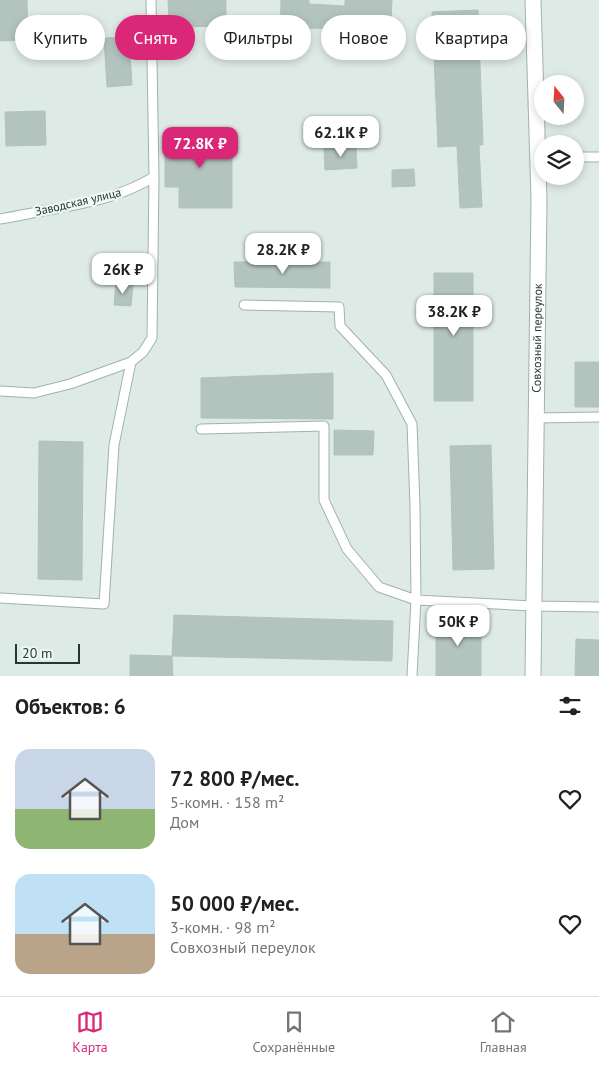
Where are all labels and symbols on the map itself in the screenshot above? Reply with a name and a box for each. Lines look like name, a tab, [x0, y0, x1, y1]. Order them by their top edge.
north arrow	[534, 75, 584, 125]
pin: 62.1K ₽	[295, 116, 387, 158]
pin: 72.8K ₽	[154, 126, 246, 169]
street label: Заводская улица	[33, 184, 122, 219]
pin: 28.2K ₽	[237, 232, 329, 275]
pin: 26K ₽	[88, 252, 158, 295]
street label: Совхозный переулок	[529, 283, 545, 393]
pin: 38.2K ₽	[408, 294, 500, 337]
pin: 50K ₽	[423, 604, 493, 647]
scale bar	[15, 641, 80, 664]

